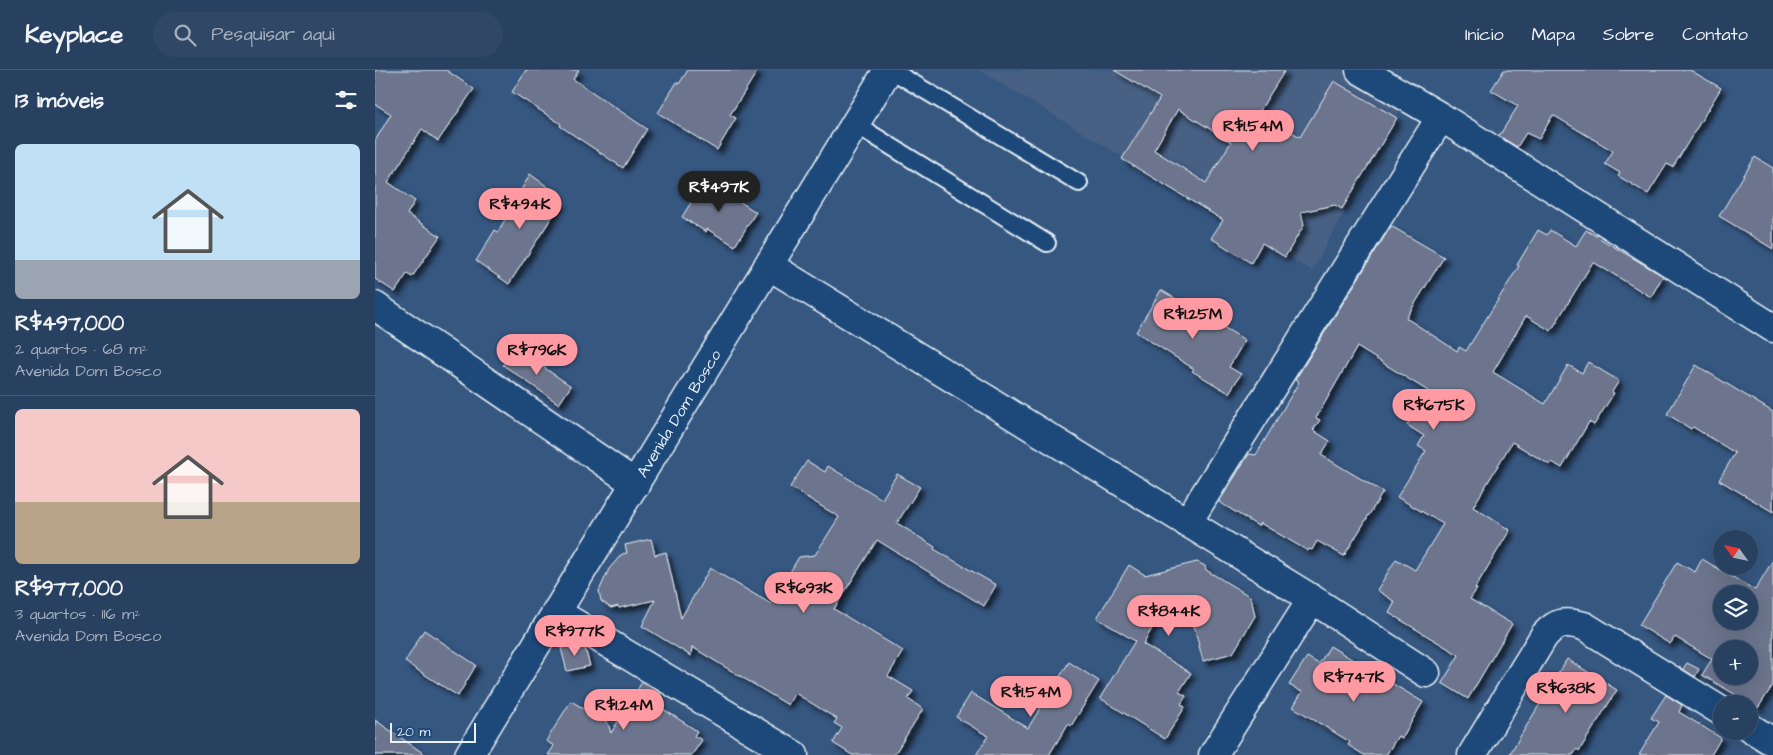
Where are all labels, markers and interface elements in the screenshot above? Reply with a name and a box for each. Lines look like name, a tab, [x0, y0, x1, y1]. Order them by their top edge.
search box	[153, 12, 503, 57]
text: Keyplace	[25, 18, 123, 52]
icon: search	[171, 21, 199, 49]
text: Pesquisar aqui	[211, 21, 335, 48]
text: Início	[1465, 22, 1504, 47]
text: Mapa	[1532, 22, 1575, 47]
text: Sobre	[1603, 22, 1654, 47]
text: Contato	[1682, 22, 1748, 47]
text: 13 imóveis	[15, 86, 104, 115]
icon: filters	[332, 86, 360, 114]
pin: R$1.54M	[1207, 109, 1299, 152]
text: R$1.54M	[1223, 115, 1283, 137]
pin: R$497K	[678, 170, 760, 213]
icon: home	[143, 176, 233, 266]
text: R$497K	[689, 176, 749, 198]
pin: R$494K	[479, 188, 561, 230]
text: R$494K	[490, 193, 550, 215]
pin: R$1.25M	[1147, 298, 1239, 340]
text: R$1.25M	[1164, 303, 1222, 325]
text: R$497,000	[15, 309, 124, 338]
pin: R$796K	[496, 334, 578, 376]
text: 2 quartos · 68 m²	[15, 338, 148, 360]
text: R$796K	[508, 339, 566, 361]
street label: Avenida Dom Bosco	[632, 345, 727, 482]
text: Avenida Dom Bosco	[15, 360, 161, 382]
pin: R$675K	[1393, 388, 1475, 431]
text: R$675K	[1403, 394, 1465, 416]
icon: home	[143, 442, 233, 532]
north arrow	[1713, 530, 1757, 575]
map controls	[1713, 530, 1758, 740]
pin: R$693K	[763, 572, 845, 614]
text: R$977,000	[15, 574, 123, 603]
text: R$693K	[775, 577, 833, 599]
button: layers	[1713, 585, 1758, 630]
pin: R$844K	[1128, 594, 1210, 637]
text: R$844K	[1138, 600, 1200, 622]
text: 3 quartos · 116 m²	[15, 603, 140, 625]
pin: R$977K	[534, 614, 616, 657]
text: R$977K	[546, 620, 604, 642]
text: Avenida Dom Bosco	[15, 625, 161, 647]
button: +	[1713, 640, 1758, 685]
pin: R$747K	[1313, 660, 1395, 703]
text: R$747K	[1324, 666, 1384, 688]
pin: R$638K	[1525, 672, 1607, 714]
pin: R$1.54M	[985, 676, 1077, 718]
text: R$638K	[1537, 677, 1595, 699]
text: R$1.54M	[1001, 681, 1061, 703]
pin: R$1.24M	[578, 688, 670, 731]
text: R$1.24M	[595, 694, 653, 716]
button: −	[1713, 695, 1758, 740]
scale bar	[390, 720, 476, 743]
text: 20 m	[397, 722, 430, 742]

